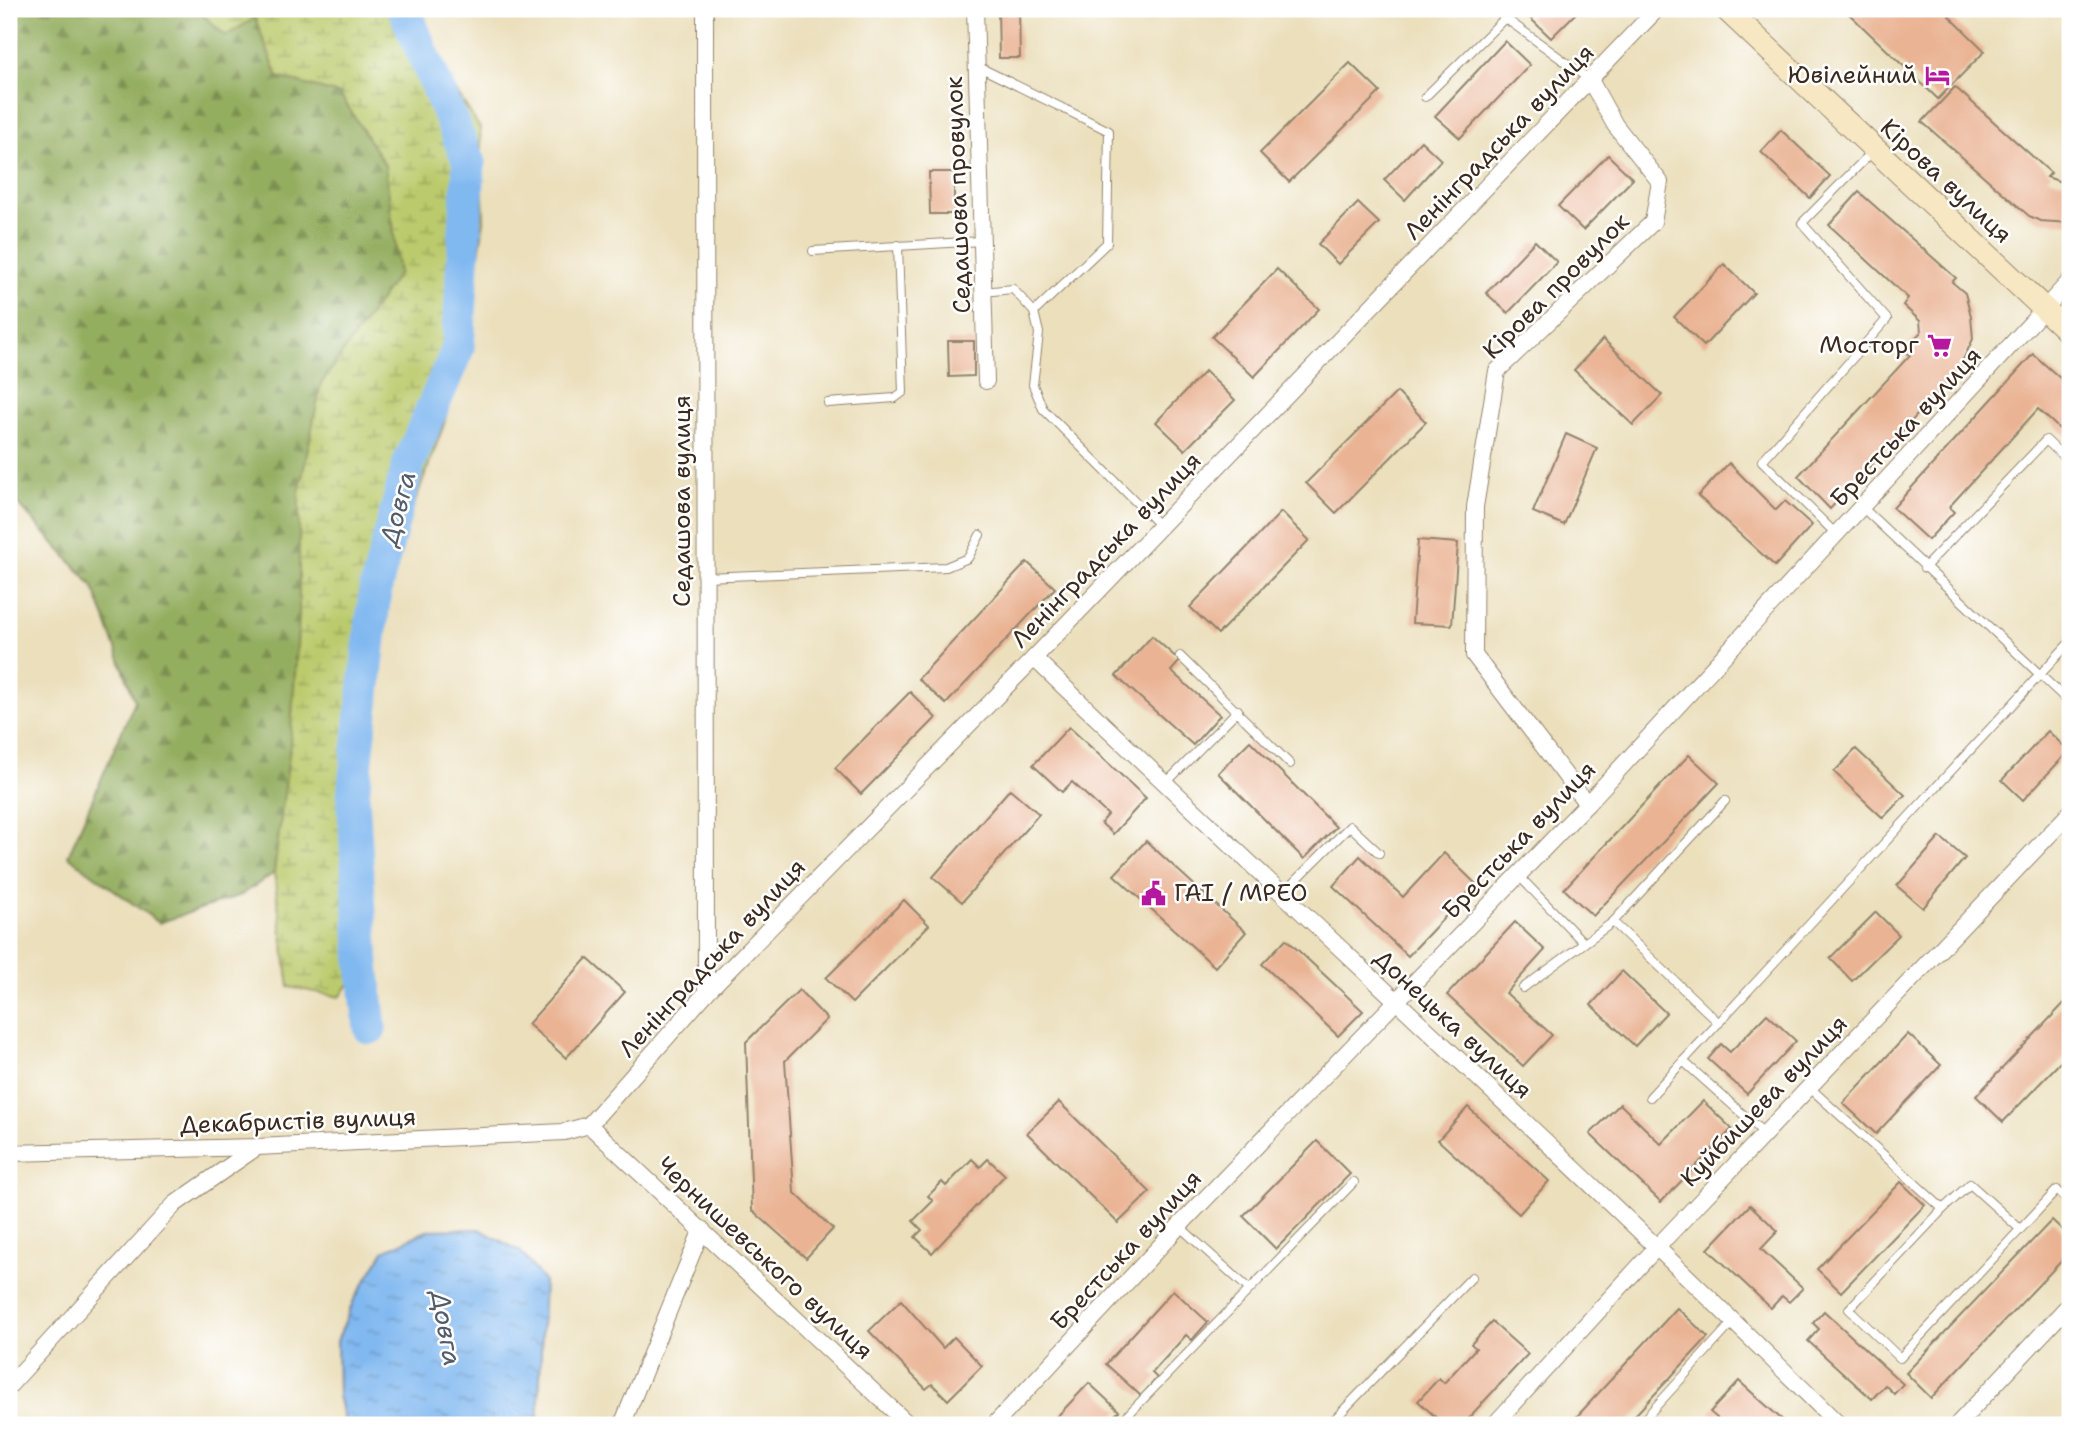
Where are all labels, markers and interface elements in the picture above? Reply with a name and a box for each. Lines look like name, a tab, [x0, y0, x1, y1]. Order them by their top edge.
street label: Ленінградська вулиця	[1397, 37, 1601, 247]
place label: Ювілейний	[1788, 59, 1917, 91]
hotel icon: Ювілейний	[1923, 61, 1951, 89]
street label: Седашова провулок	[938, 76, 978, 314]
street label: Кірова вулиця	[1873, 112, 2019, 250]
street label: Кірова провулок	[1476, 206, 1636, 366]
place label: Мосторг	[1819, 329, 1919, 361]
supermarket icon: Мосторг	[1925, 331, 1953, 359]
street label: Брестська вулиця	[1823, 340, 1989, 514]
street label: Седашова вулиця	[666, 395, 698, 607]
street label: Ленінградська вулиця	[1004, 445, 1208, 655]
water label: Довга	[370, 467, 424, 551]
street label: Брестська вулиця	[1435, 754, 1603, 926]
street label: Ленінградська вулиця	[611, 852, 813, 1064]
place label: ГАІ / МРЕО	[1174, 877, 1308, 909]
public building icon: ГАІ / МРЕО	[1140, 879, 1168, 907]
street label: Донецька вулиця	[1367, 942, 1539, 1106]
street label: Куйбишева вулиця	[1674, 1008, 1854, 1194]
street label: Декабристів вулиця	[179, 1101, 417, 1141]
street label: Чернишевського вулиця	[650, 1149, 880, 1367]
street label: Брестська вулиця	[1043, 1163, 1209, 1337]
water label: Довга	[423, 1286, 471, 1368]

